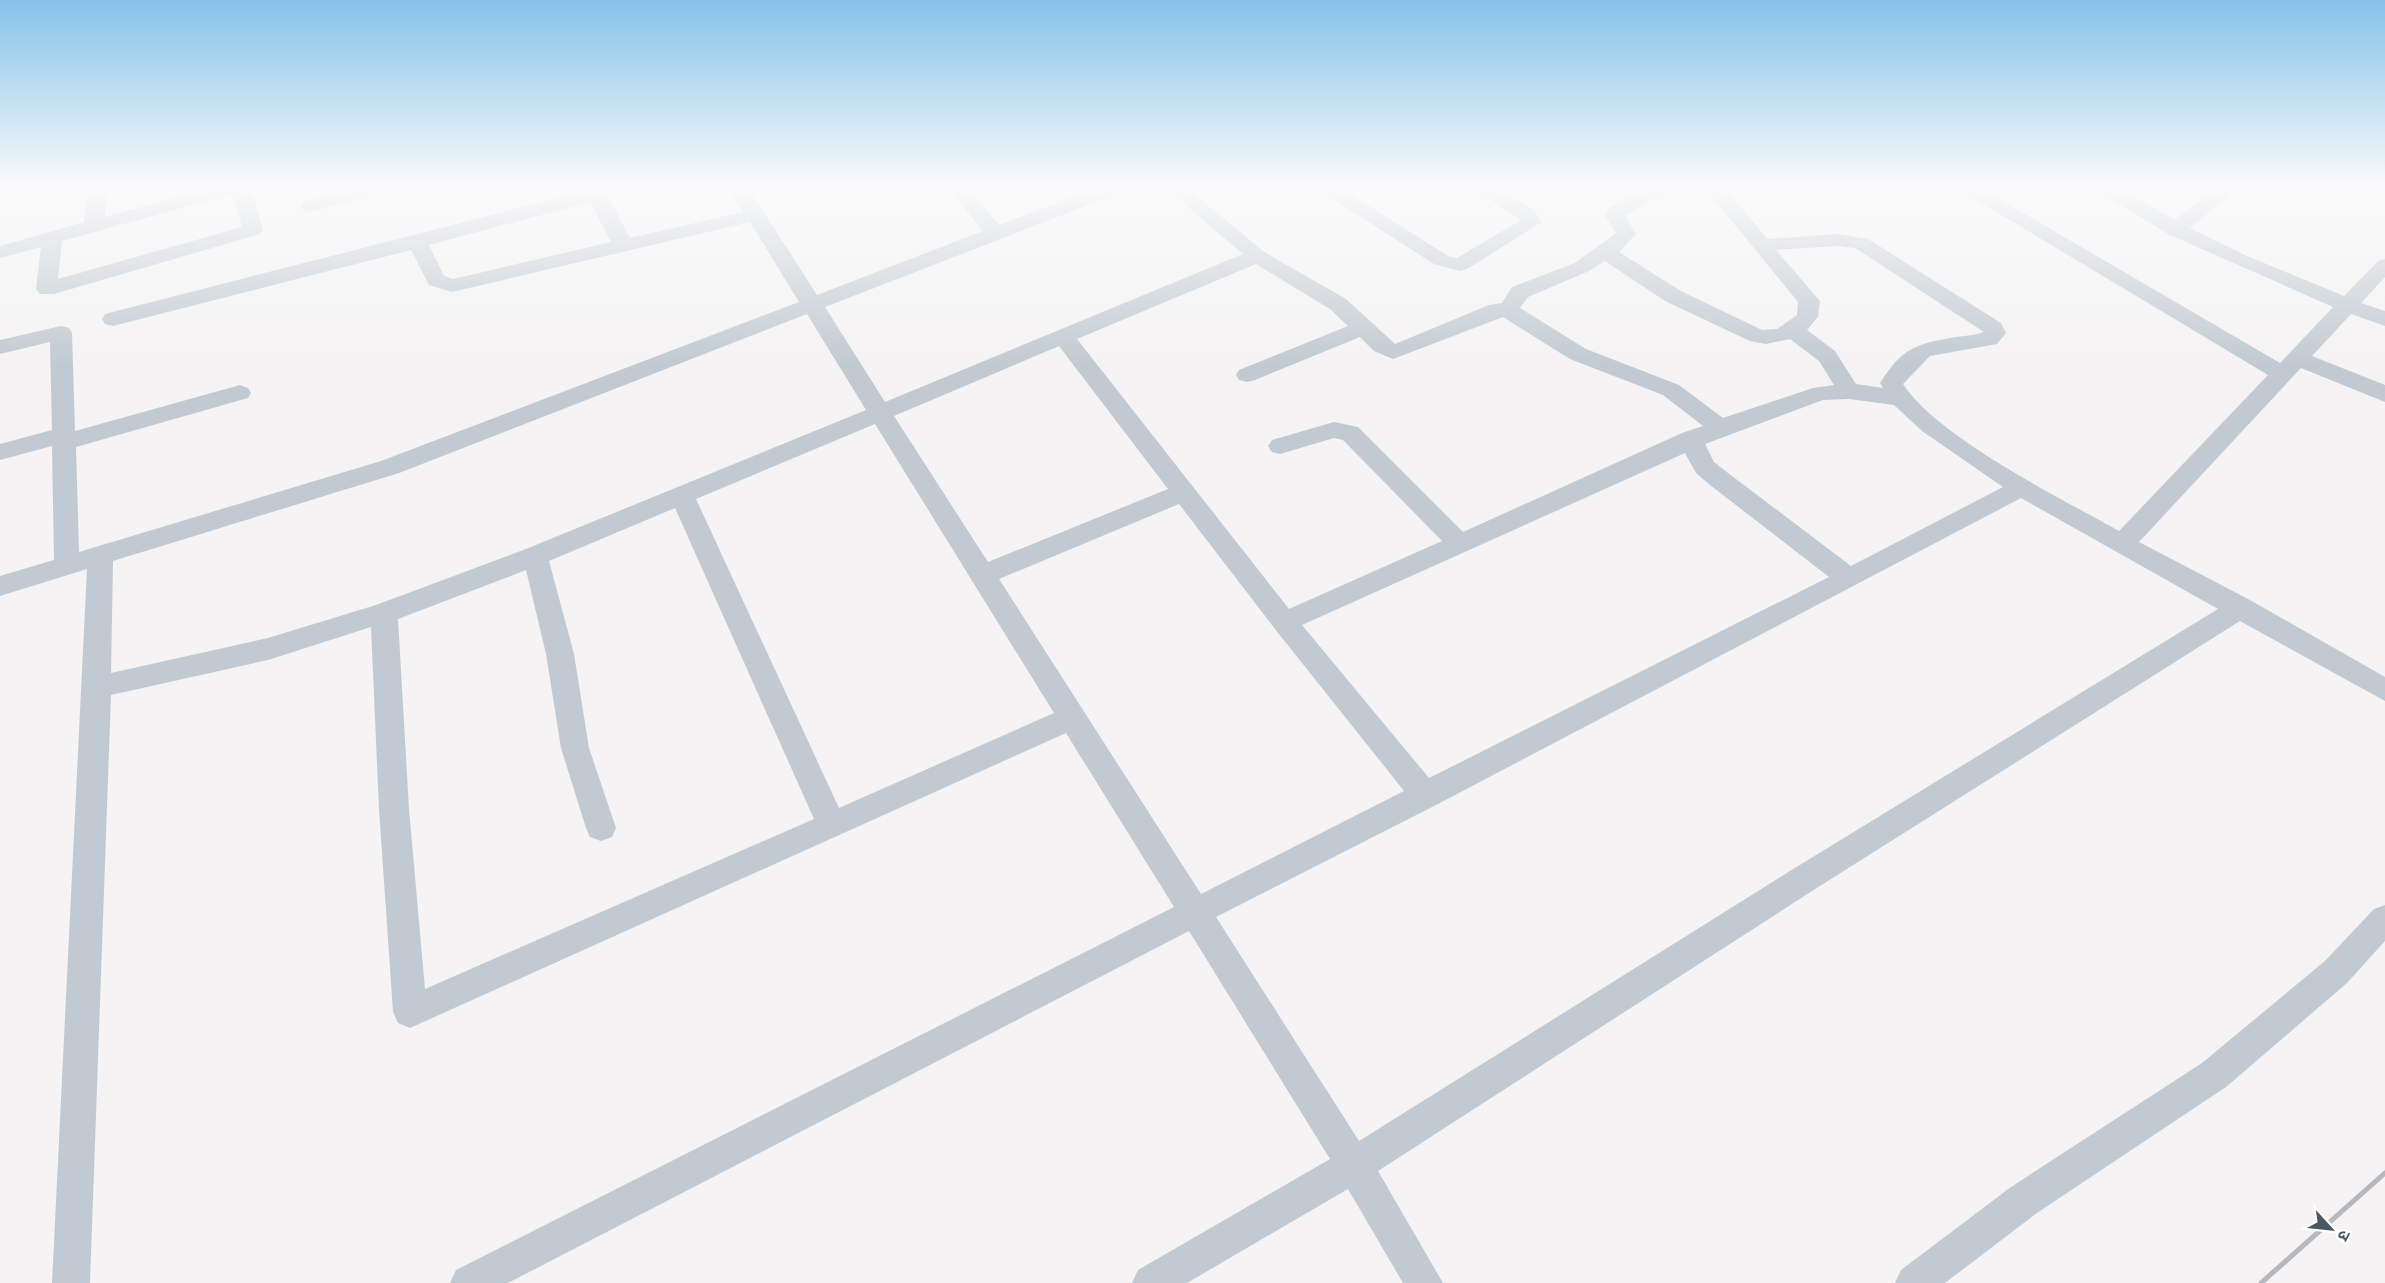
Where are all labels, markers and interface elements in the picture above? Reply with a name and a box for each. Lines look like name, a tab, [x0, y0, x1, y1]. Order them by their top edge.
north arrow	[2301, 1199, 2361, 1259]
text: उ	[2333, 1227, 2355, 1245]

